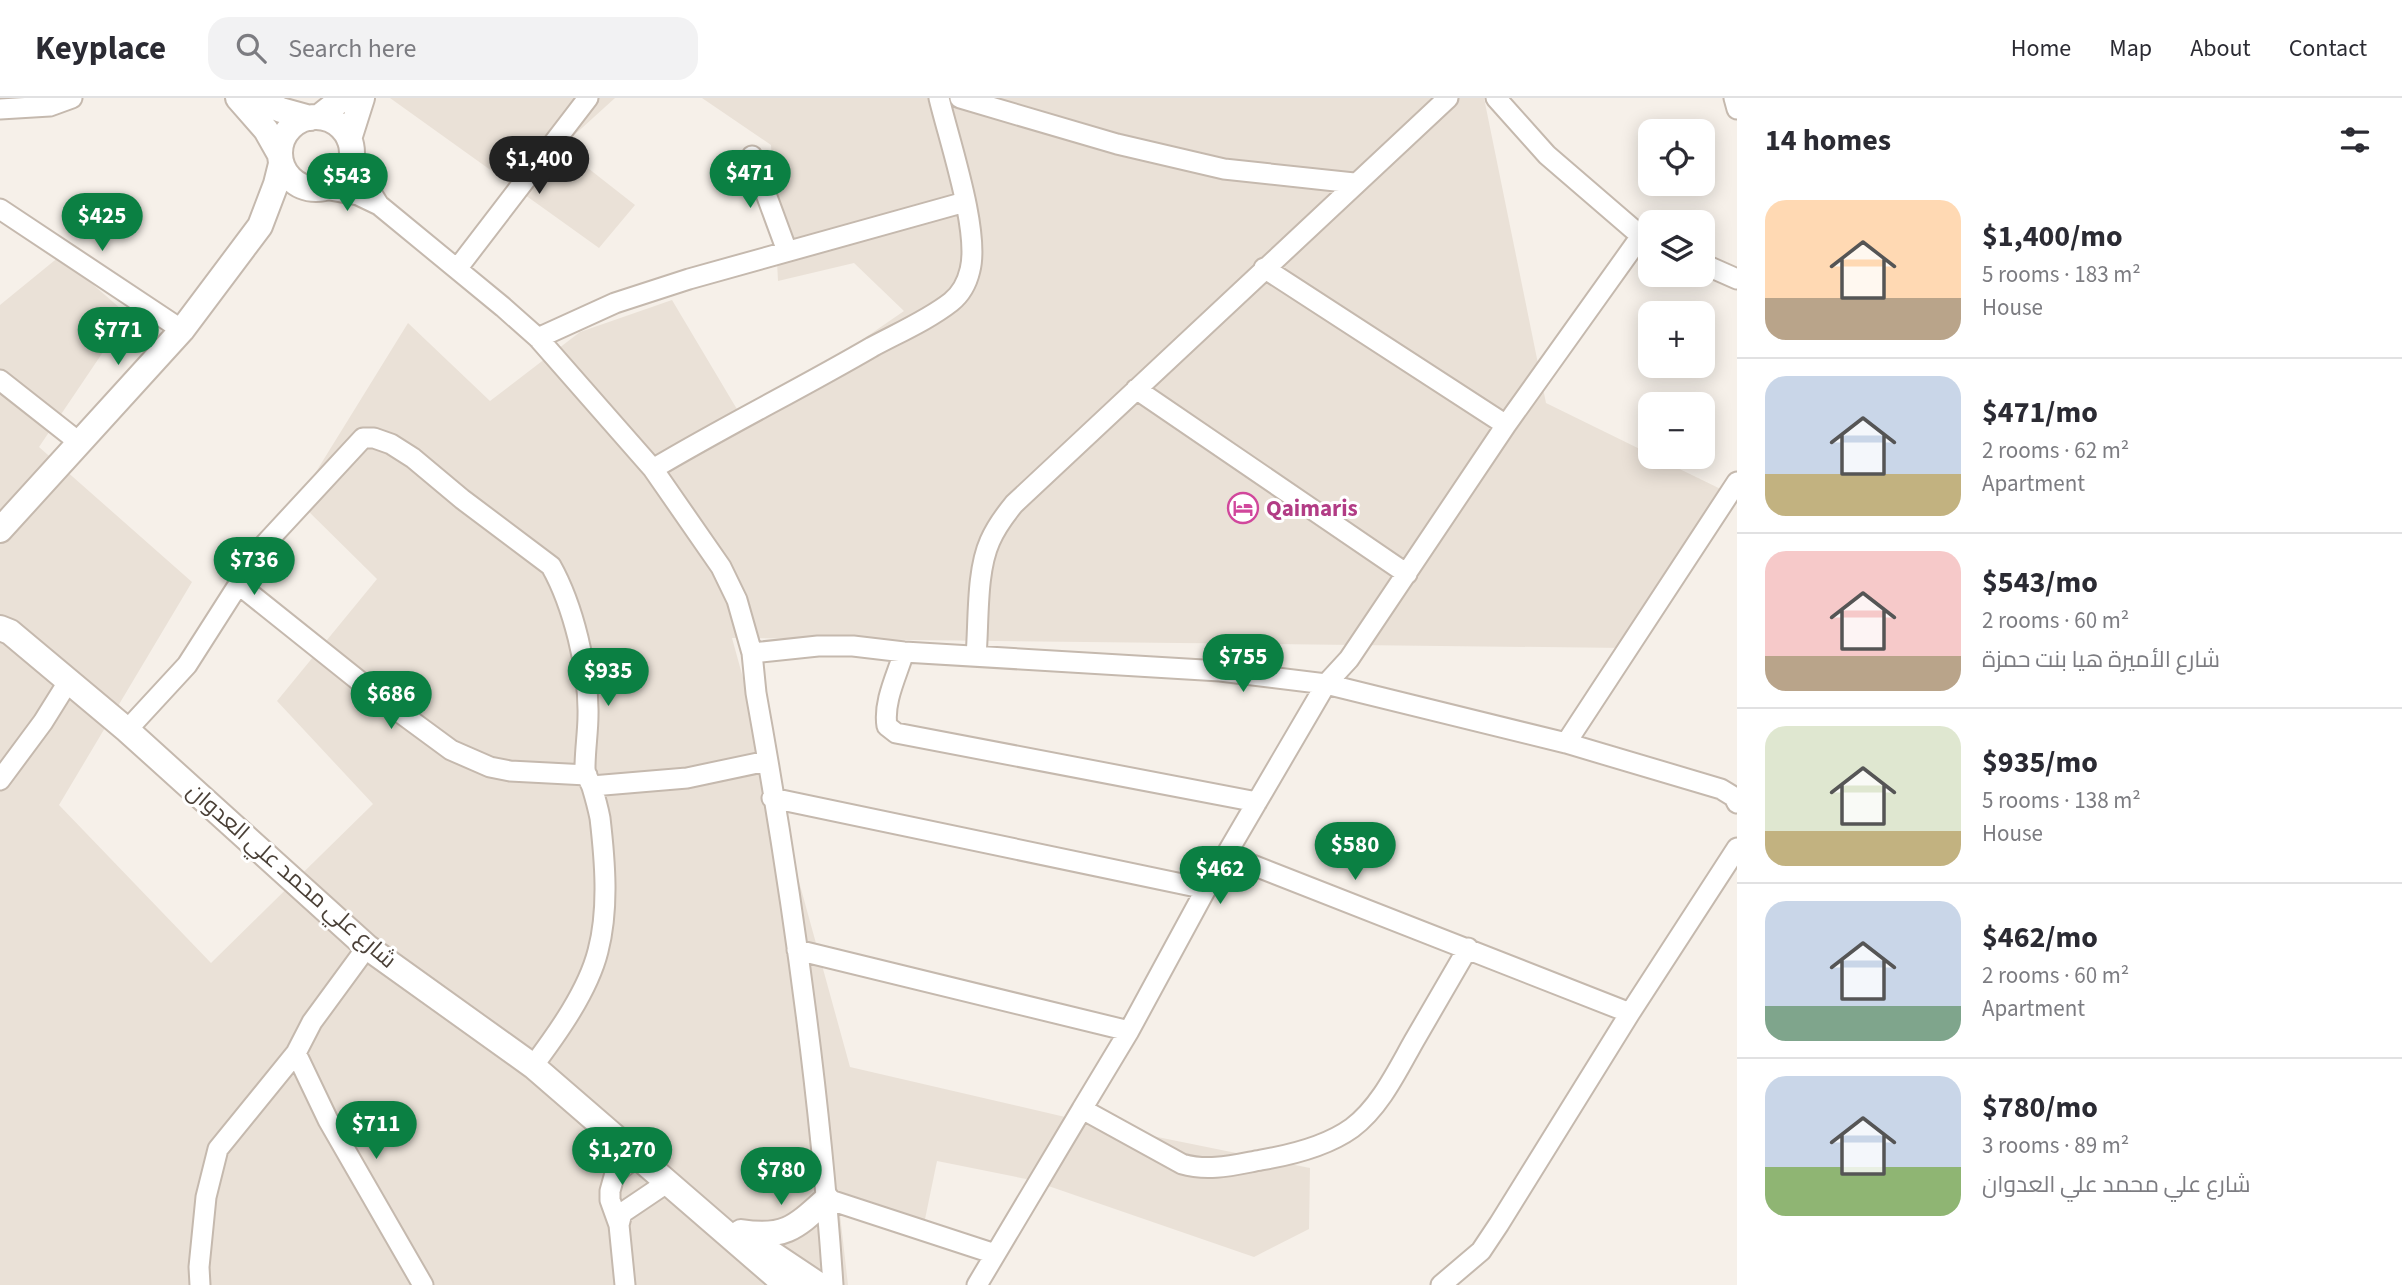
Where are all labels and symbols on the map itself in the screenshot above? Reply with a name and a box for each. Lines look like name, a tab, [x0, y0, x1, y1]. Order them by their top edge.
pin: $1,400	[482, 136, 596, 196]
pin: $471	[709, 150, 791, 210]
pin: $543	[306, 153, 388, 213]
pin: $425	[61, 194, 143, 253]
pin: $771	[77, 308, 159, 367]
hotel icon: Qaimaris	[1226, 491, 1260, 525]
place label: Qaimaris	[1266, 492, 1358, 525]
pin: $736	[213, 538, 295, 597]
pin: $755	[1202, 634, 1284, 694]
pin: $935	[567, 648, 649, 708]
pin: $686	[350, 672, 432, 731]
street label: شارع علي محمد علي العدوان	[179, 775, 404, 977]
pin: $580	[1314, 822, 1396, 882]
pin: $462	[1179, 846, 1261, 906]
pin: $711	[335, 1102, 417, 1161]
pin: $1,270	[565, 1128, 679, 1187]
pin: $780	[740, 1148, 822, 1207]

